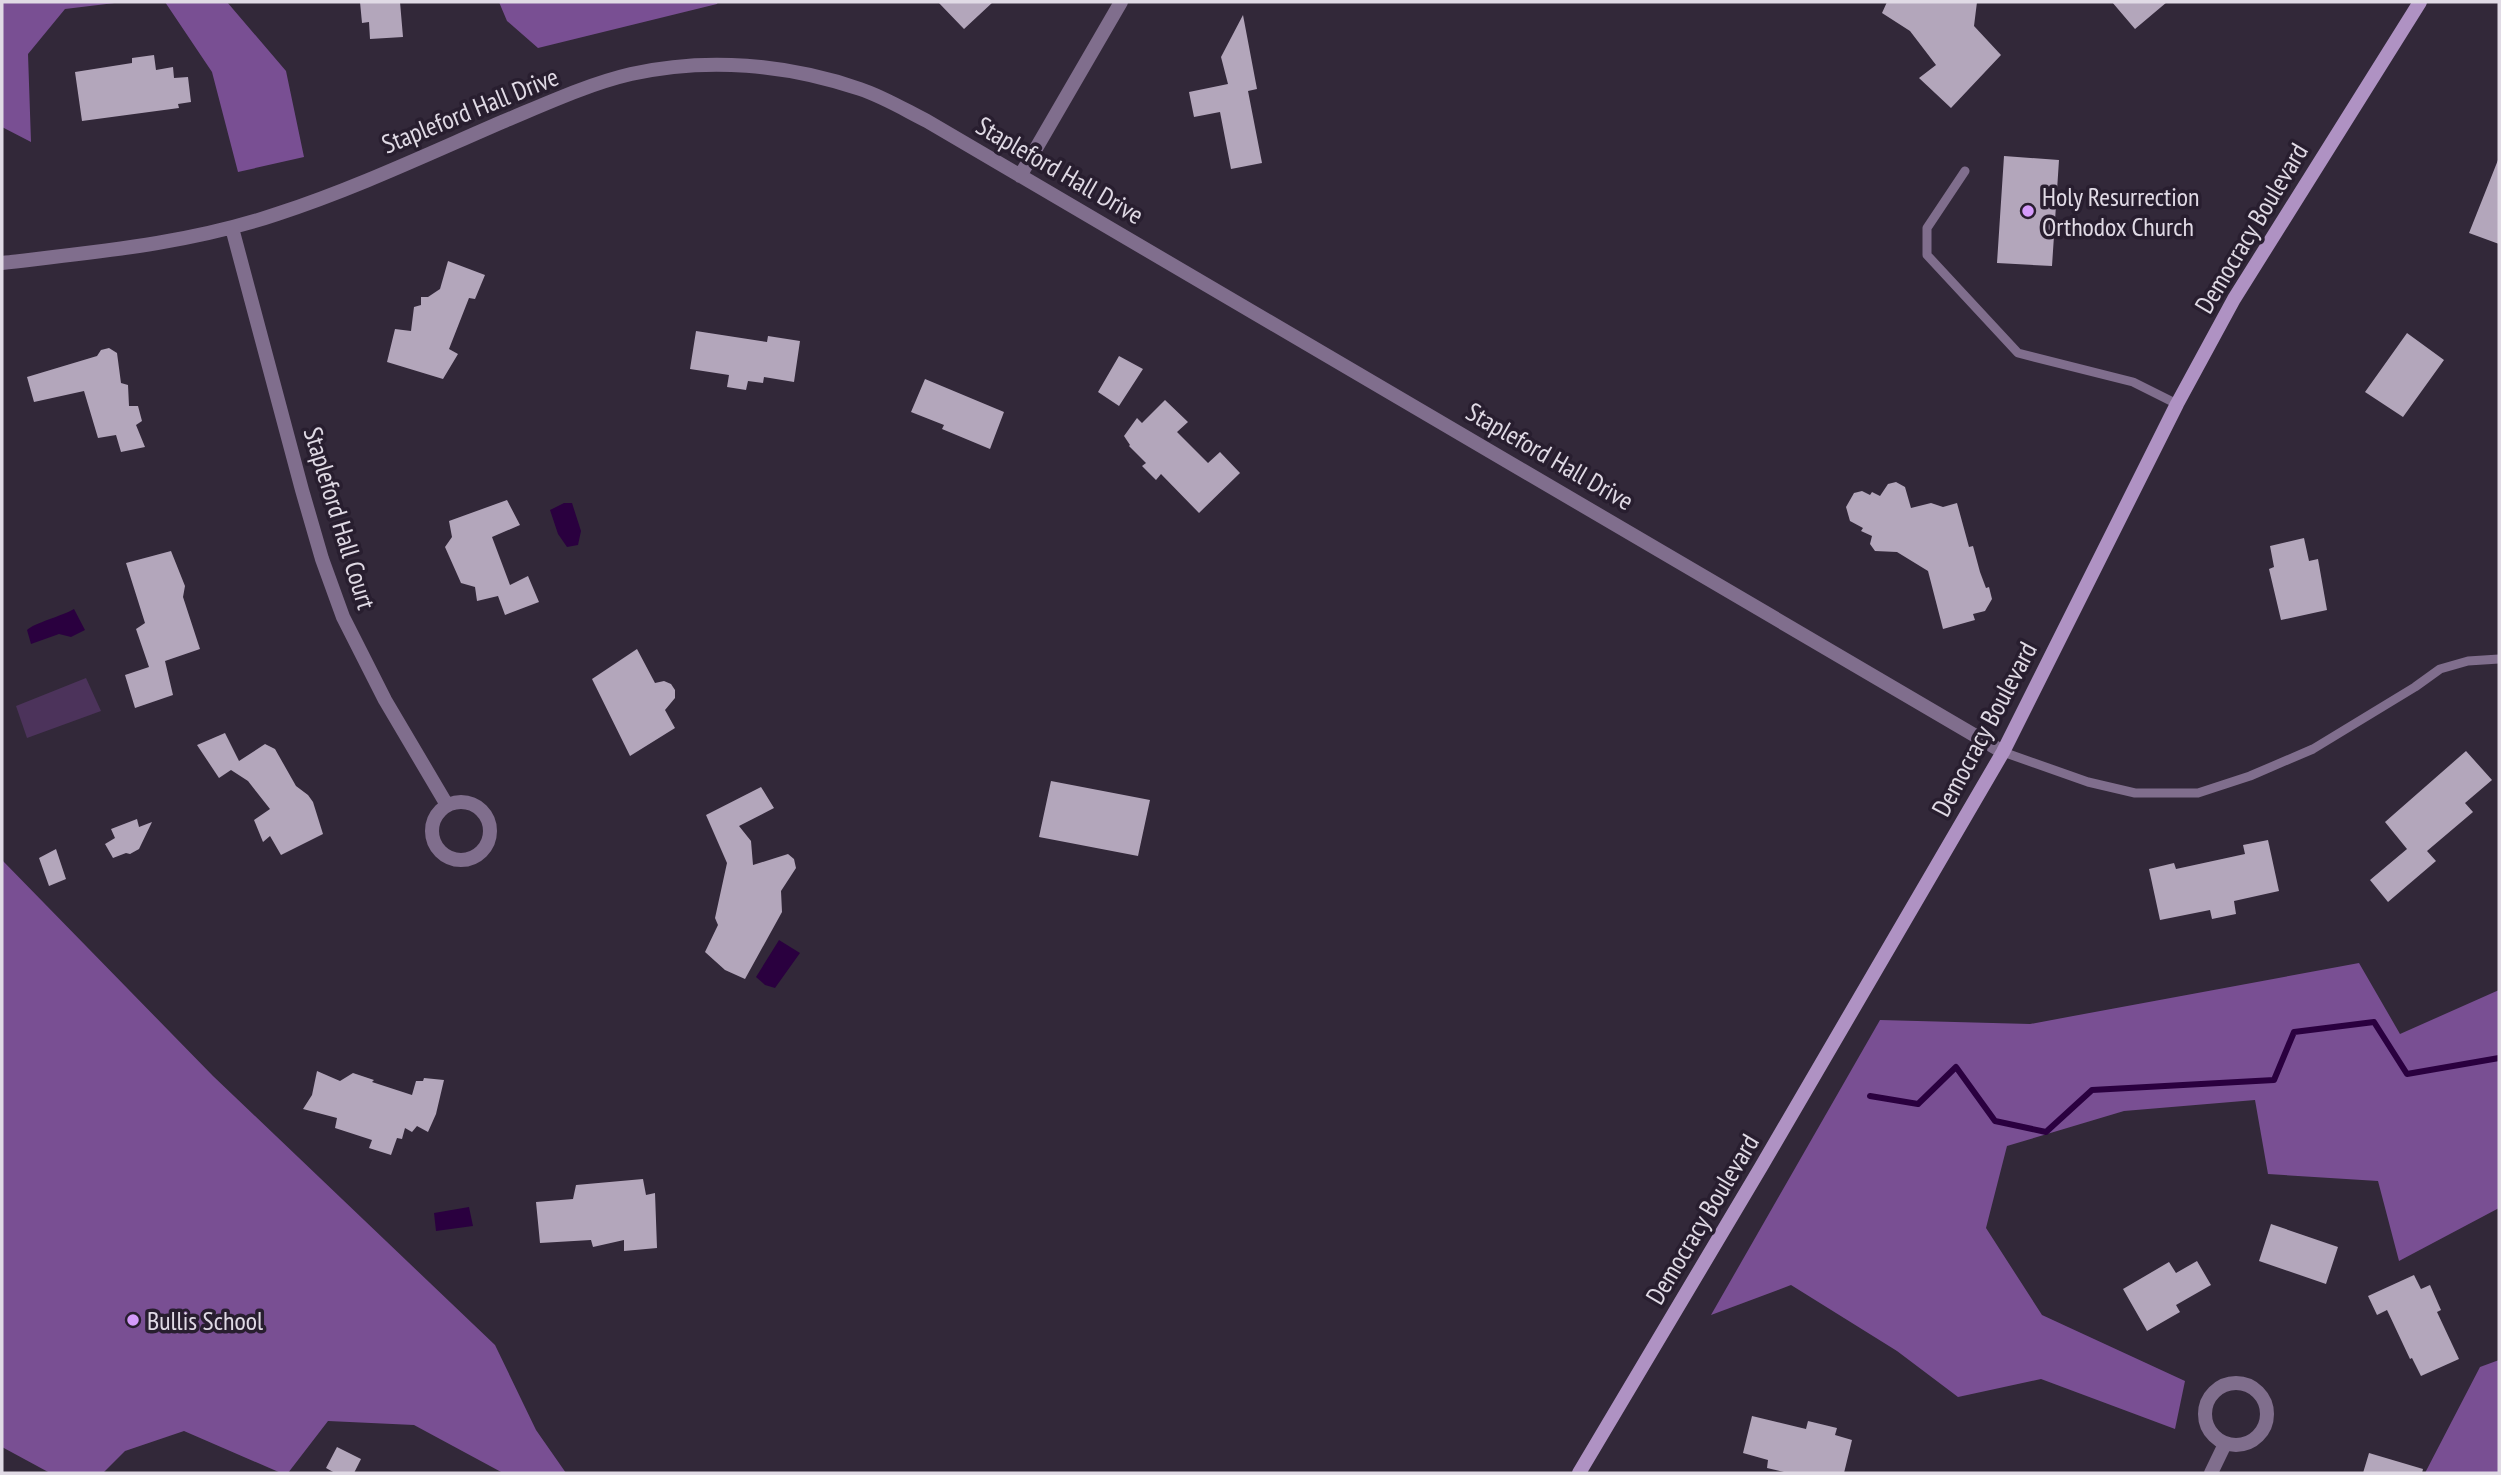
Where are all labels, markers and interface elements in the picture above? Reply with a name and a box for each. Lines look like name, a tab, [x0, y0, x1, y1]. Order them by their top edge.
street label: Stapleford Hall Drive	[377, 60, 563, 160]
street label: Stapleford Hall Drive	[971, 109, 1149, 231]
street label: Democracy Boulevard	[2187, 137, 2315, 319]
place label: Holy Resurrection Orthodox Church	[2042, 180, 2200, 243]
marker: Holy Resurrection Orthodox Church	[2020, 203, 2036, 219]
street label: Stapleford Hall Drive	[1461, 395, 1639, 517]
street label: Stapleford Hall Court	[297, 423, 383, 613]
street label: Democracy Boulevard	[1924, 636, 2044, 822]
street label: Democracy Boulevard	[1638, 1128, 1766, 1310]
place label: Bullis School	[147, 1304, 263, 1337]
marker: Bullis School	[125, 1312, 141, 1328]

